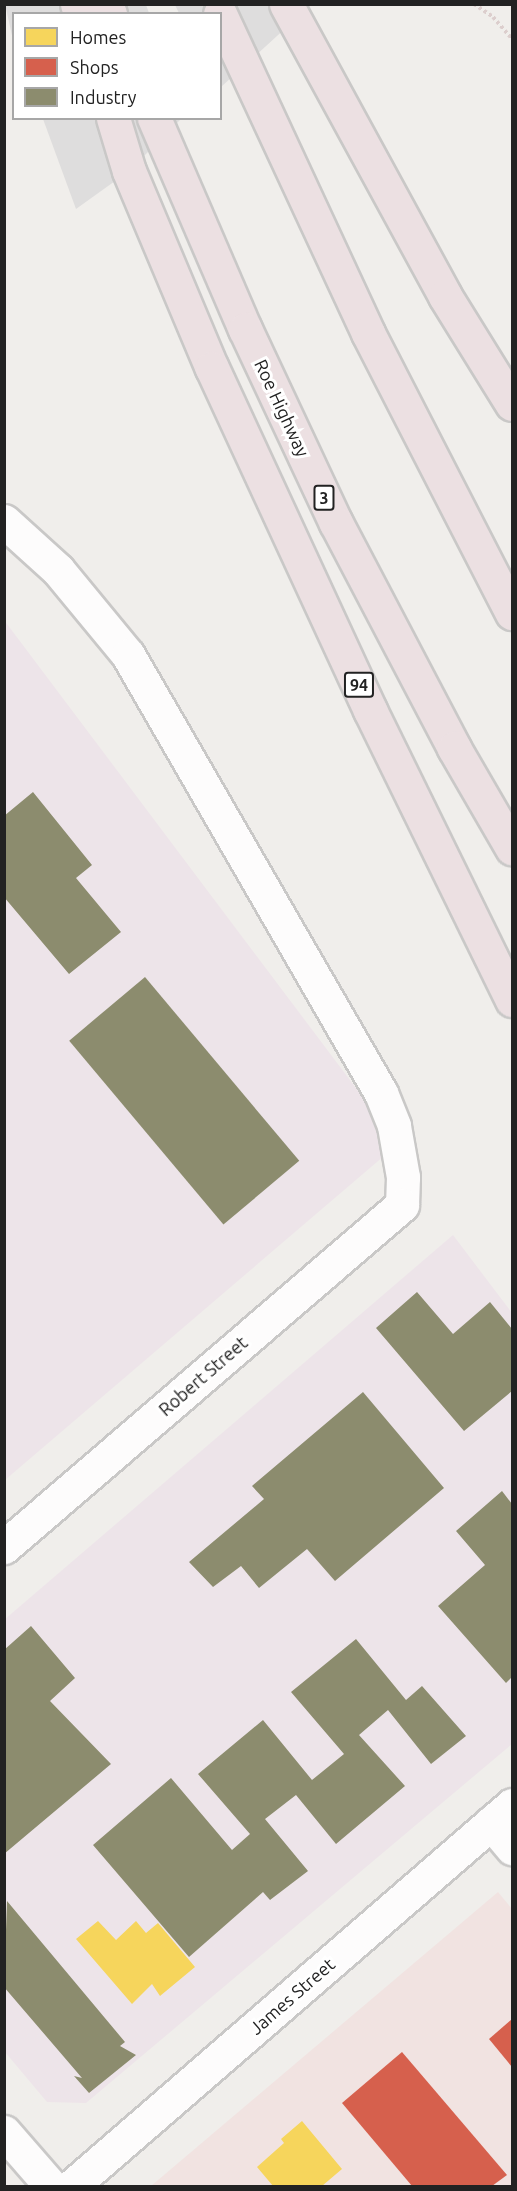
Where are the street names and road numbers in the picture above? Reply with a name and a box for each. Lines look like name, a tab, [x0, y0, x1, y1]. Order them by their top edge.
street label: Roe Highway	[250, 356, 314, 460]
road number: 3	[312, 485, 336, 511]
road number: 94	[342, 672, 376, 698]
street label: Robert Street	[154, 1332, 252, 1420]
street label: James Street	[245, 1953, 339, 2039]

